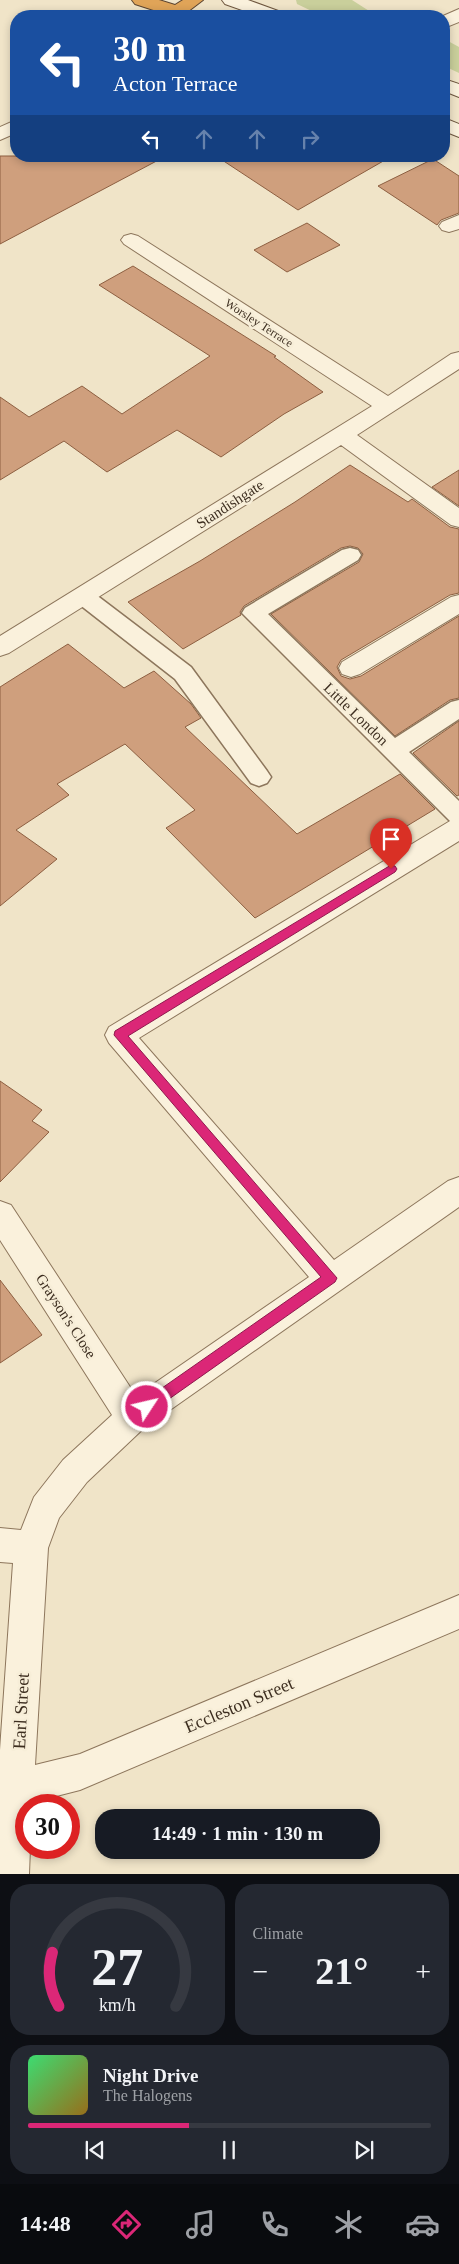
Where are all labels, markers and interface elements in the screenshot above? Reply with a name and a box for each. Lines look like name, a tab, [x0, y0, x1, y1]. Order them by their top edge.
icon: left	[30, 30, 95, 95]
text: 30 m	[113, 30, 186, 69]
text: Acton Terrace	[113, 71, 237, 96]
icon: left	[137, 125, 165, 153]
icon: ahead	[190, 125, 218, 153]
icon: ahead	[243, 125, 271, 153]
icon: right	[296, 125, 324, 153]
street label: Worsley Terrace	[222, 296, 296, 350]
street label: Standishgate	[193, 476, 267, 532]
street label: Little London	[321, 679, 392, 749]
pin	[370, 818, 412, 869]
icon: arrive	[377, 825, 405, 853]
street label: Grayson's Close	[33, 1271, 99, 1361]
position arrow	[120, 1380, 172, 1432]
street label: Earl Street	[9, 1672, 33, 1750]
street label: Eccleston Street	[181, 1673, 297, 1737]
speed limit sign: 30	[15, 1794, 80, 1859]
text: 14:49 · 1 min · 130 m	[152, 1823, 323, 1844]
text: Climate	[253, 1925, 303, 1942]
text: 27	[91, 1939, 143, 1996]
text: 21°	[315, 1950, 368, 1992]
text: −	[253, 1956, 268, 1987]
text: +	[415, 1956, 431, 1987]
text: km/h	[99, 1995, 136, 2015]
text: Night Drive	[103, 2065, 199, 2086]
text: The Halogens	[103, 2087, 192, 2104]
icon: previous	[81, 2136, 109, 2164]
icon: pause	[215, 2136, 243, 2164]
icon: next	[350, 2136, 378, 2164]
icon: directions	[109, 2207, 144, 2242]
icon: music	[183, 2207, 218, 2242]
icon: phone	[257, 2207, 292, 2242]
icon: climate	[331, 2207, 366, 2242]
icon: car	[405, 2207, 440, 2242]
text: 14:48	[19, 2211, 71, 2236]

